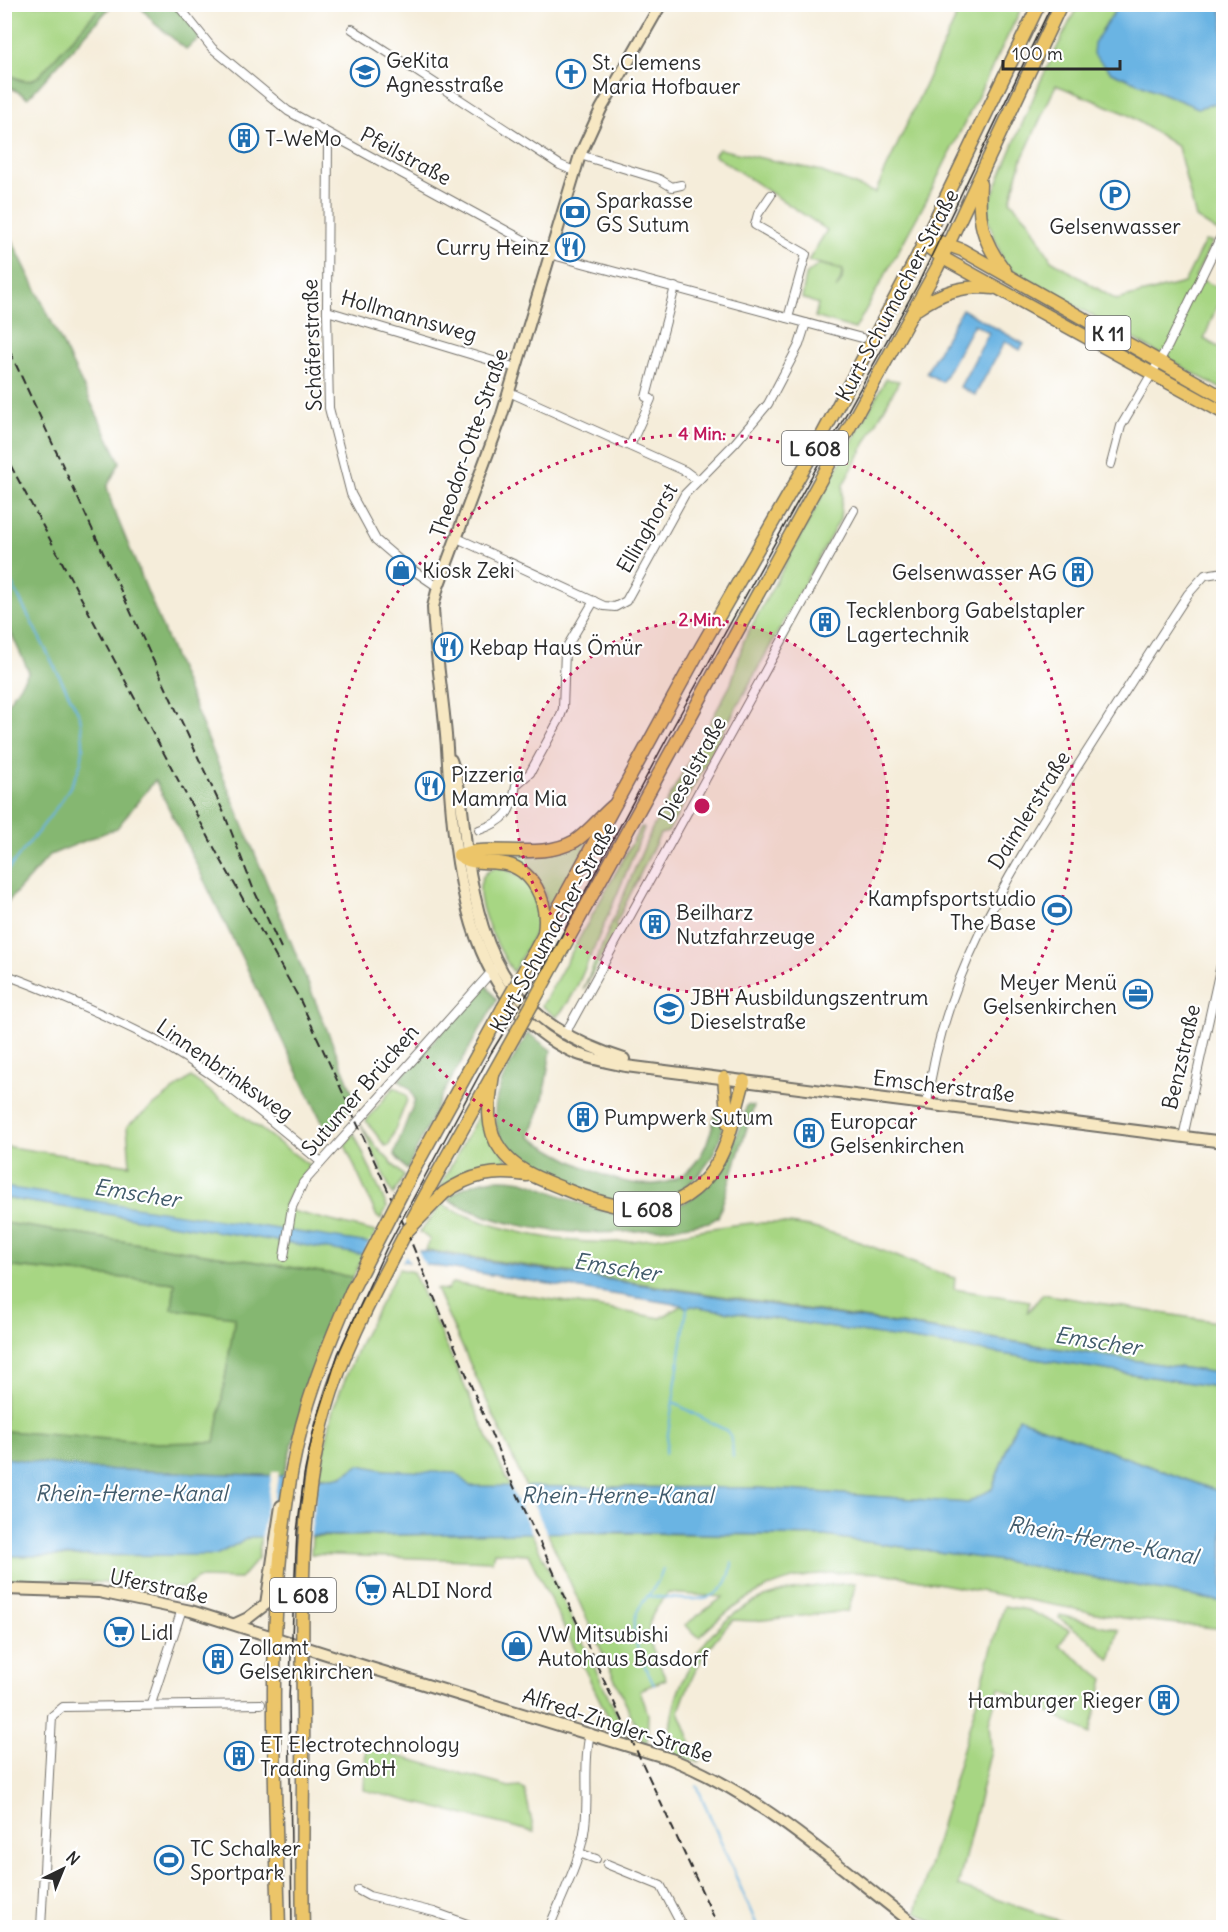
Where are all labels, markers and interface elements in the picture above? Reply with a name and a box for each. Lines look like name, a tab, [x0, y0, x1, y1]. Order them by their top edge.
scale bar	[1003, 33, 1120, 71]
text: 100 m	[1012, 42, 1063, 65]
place label: GeKita Agnesstraße	[386, 47, 504, 98]
place label: St. Clemens Maria Hofbauer	[592, 49, 741, 100]
school or university icon: GeKita Agnesstraße	[349, 56, 381, 88]
church icon: St. Clemens Maria Hofbauer	[555, 58, 587, 90]
street label: Pfeilstraße	[356, 121, 456, 191]
building icon: T-WeMo	[228, 122, 260, 154]
place label: T-WeMo	[265, 125, 342, 152]
parking icon: Gelsenwasser	[1099, 179, 1131, 211]
street label: Kurt-Schumacher-Straße	[829, 184, 965, 406]
place label: Sparkasse GS Sutum	[596, 187, 693, 238]
bank icon: Sparkasse GS Sutum	[559, 196, 591, 228]
place label: Gelsenwasser	[1049, 213, 1181, 240]
restaurant icon: Curry Heinz	[554, 231, 586, 263]
place label: Curry Heinz	[436, 234, 549, 261]
street label: Schäferstraße	[296, 278, 328, 412]
street label: Hollmannsweg	[338, 284, 480, 348]
road number: K 11	[1086, 316, 1130, 350]
street label: Theodor-Otte-Straße	[424, 345, 514, 541]
text: 4 Min.	[678, 422, 726, 445]
road number: L 608	[782, 431, 848, 465]
street label: Ellinghorst	[610, 478, 684, 578]
shop icon: Kiosk Zeki	[385, 554, 417, 586]
building icon: Gelsenwasser AG	[1062, 556, 1094, 588]
place label: Kiosk Zeki	[422, 557, 515, 584]
place label: Gelsenwasser AG	[892, 559, 1057, 586]
place label: Tecklenborg Gabelstapler Lagertechnik	[846, 597, 1085, 648]
building icon: Tecklenborg Gabelstapler Lagertechnik	[809, 606, 841, 638]
text: 2 Min.	[679, 608, 726, 631]
restaurant icon: Kebap Haus Ömür	[432, 631, 464, 663]
place label: Kebap Haus Ömür	[469, 634, 643, 661]
street label: Dieselstraße	[652, 712, 732, 826]
street label: Daimlerstraße	[982, 746, 1076, 874]
place label: Pizzeria Mamma Mia	[451, 761, 567, 812]
restaurant icon: Pizzeria Mamma Mia	[414, 770, 446, 802]
centre of rings	[692, 796, 712, 816]
street label: Kurt-Schumacher-Straße	[484, 817, 622, 1037]
place label: Kampfsportstudio The Base	[867, 885, 1036, 936]
sports icon: Kampfsportstudio The Base	[1041, 894, 1073, 926]
place label: Beilharz Nutzfahrzeuge	[676, 899, 815, 950]
building icon: Beilharz Nutzfahrzeuge	[639, 908, 671, 940]
place label: Meyer Menü Gelsenkirchen	[983, 969, 1117, 1020]
office icon: Meyer Menü Gelsenkirchen	[1122, 978, 1154, 1010]
place label: JBH Ausbildungszentrum Dieselstraße	[690, 984, 928, 1035]
school or university icon: JBH Ausbildungszentrum Dieselstraße	[653, 993, 685, 1025]
street label: Benzstraße	[1156, 1002, 1206, 1112]
street label: Linnenbrinksweg	[151, 1013, 299, 1127]
street label: Sutumer Brücken	[295, 1019, 425, 1161]
street label: Emscherstraße	[872, 1064, 1016, 1108]
building icon: Pumpwerk Sutum	[567, 1101, 599, 1133]
place label: Pumpwerk Sutum	[604, 1104, 773, 1131]
place label: Europcar Gelsenkirchen	[830, 1108, 964, 1159]
building icon: Europcar Gelsenkirchen	[793, 1117, 825, 1149]
water label: Emscher	[92, 1172, 185, 1214]
road number: L 608	[614, 1192, 680, 1226]
water label: Emscher	[572, 1246, 665, 1288]
water label: Emscher	[1053, 1320, 1146, 1362]
water label: Rhein-Herne-Kanal	[35, 1479, 230, 1507]
water label: Rhein-Herne-Kanal	[521, 1481, 716, 1509]
water label: Rhein-Herne-Kanal	[1006, 1510, 1203, 1571]
street label: Uferstraße	[107, 1562, 211, 1610]
supermarket icon: ALDI Nord	[355, 1574, 387, 1606]
place label: ALDI Nord	[392, 1577, 492, 1604]
road number: L 608	[270, 1578, 336, 1612]
supermarket icon: Lidl	[103, 1616, 135, 1648]
place label: Lidl	[140, 1619, 173, 1646]
place label: VW Mitsubishi Autohaus Basdorf	[538, 1621, 709, 1672]
shop icon: VW Mitsubishi Autohaus Basdorf	[501, 1630, 533, 1662]
place label: Zollamt Gelsenkirchen	[239, 1634, 373, 1685]
building icon: Zollamt Gelsenkirchen	[202, 1643, 234, 1675]
street label: Alfred-Zingler-Straße	[519, 1681, 717, 1769]
building icon: Hamburger Rieger	[1148, 1684, 1180, 1716]
place label: Hamburger Rieger	[968, 1687, 1143, 1714]
place label: ET Electrotechnology Trading GmbH	[260, 1731, 460, 1782]
building icon: ET Electrotechnology Trading GmbH	[223, 1740, 255, 1772]
place label: TC Schalker Sportpark	[190, 1835, 301, 1886]
north arrow	[33, 1839, 93, 1899]
sports icon: TC Schalker Sportpark	[153, 1844, 185, 1876]
text: N	[62, 1847, 84, 1869]

